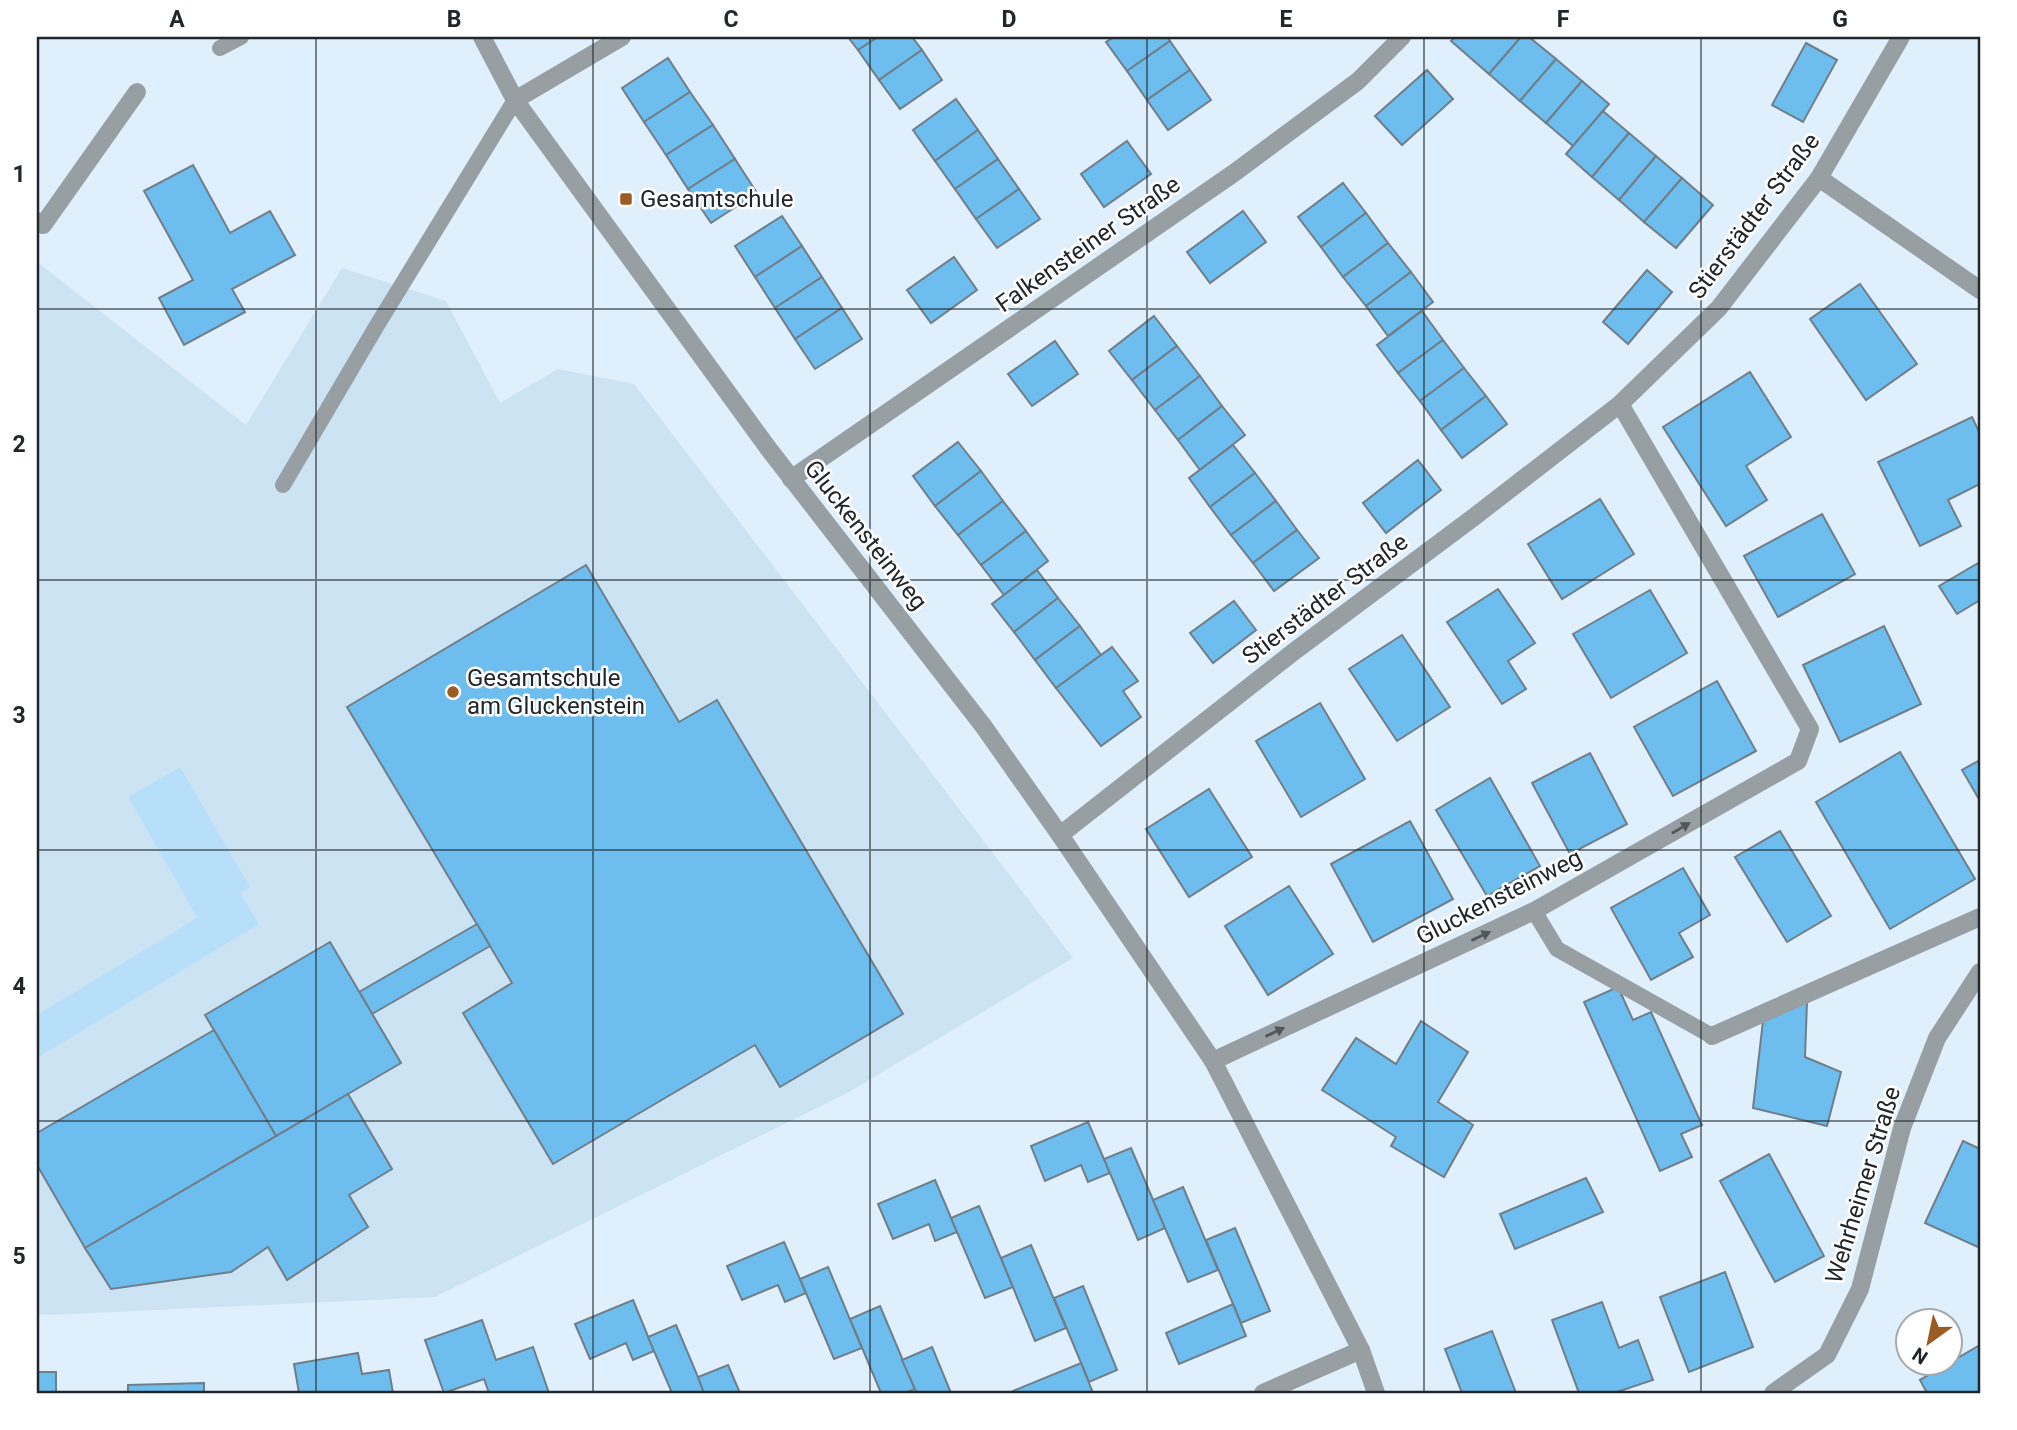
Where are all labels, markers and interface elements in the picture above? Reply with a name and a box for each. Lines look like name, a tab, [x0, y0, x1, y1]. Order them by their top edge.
text: A	[169, 6, 185, 33]
text: B	[447, 6, 461, 33]
text: C	[723, 6, 739, 33]
text: D	[1002, 6, 1016, 33]
text: E	[1280, 6, 1293, 33]
text: F	[1557, 6, 1570, 33]
text: G	[1832, 6, 1848, 33]
street label: Stierstädter Straße	[1683, 128, 1825, 304]
text: 1	[12, 161, 26, 188]
street label: Falkensteiner Straße	[991, 170, 1185, 318]
place label: Gesamtschule	[640, 185, 793, 213]
marker: Gesamtschule	[618, 191, 634, 207]
text: 2	[12, 431, 26, 458]
street label: Gluckensteinweg	[799, 455, 933, 615]
street label: Stierstädter Straße	[1237, 528, 1413, 670]
place label: Gesamtschule am Gluckenstein	[467, 664, 645, 720]
marker: Gesamtschule am Gluckenstein	[445, 684, 461, 700]
text: 3	[12, 702, 26, 729]
one-way arrow	[1672, 822, 1691, 834]
street label: Gluckensteinweg	[1411, 843, 1587, 951]
one-way arrow	[1471, 930, 1491, 942]
text: 4	[12, 973, 26, 1000]
one-way arrow	[1265, 1027, 1285, 1038]
street label: Wehrheimer Straße	[1820, 1083, 1906, 1287]
text: 5	[12, 1243, 26, 1270]
north arrow	[1895, 1308, 1965, 1378]
text: N	[1908, 1343, 1932, 1369]

